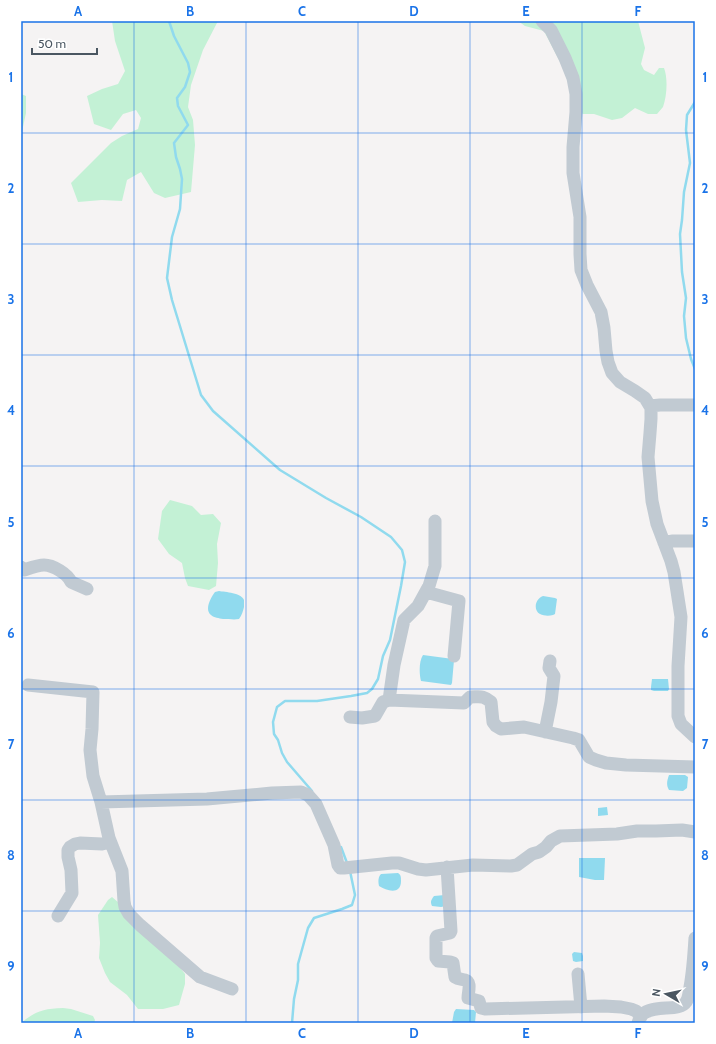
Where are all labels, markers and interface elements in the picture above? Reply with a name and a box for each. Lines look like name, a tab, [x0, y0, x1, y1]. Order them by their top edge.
text: A	[74, 3, 83, 19]
text: B	[186, 3, 194, 19]
text: C	[298, 3, 306, 19]
text: D	[409, 3, 419, 19]
text: E	[522, 3, 530, 19]
text: F	[635, 3, 642, 19]
scale bar	[32, 30, 97, 56]
text: 50 m	[38, 36, 66, 51]
text: 1	[9, 69, 13, 85]
text: 1	[703, 69, 707, 85]
text: 2	[8, 180, 15, 196]
text: 2	[702, 180, 709, 196]
text: 3	[7, 291, 15, 307]
text: 3	[701, 291, 709, 307]
text: 4	[7, 402, 15, 418]
text: 4	[701, 402, 709, 418]
text: 5	[8, 514, 15, 530]
text: 5	[702, 514, 709, 530]
text: 6	[7, 625, 15, 641]
text: 6	[701, 625, 709, 641]
text: 7	[8, 736, 15, 752]
text: 7	[702, 736, 709, 752]
text: 8	[7, 847, 15, 863]
text: 8	[701, 847, 709, 863]
text: 9	[7, 958, 15, 974]
text: 9	[701, 958, 709, 974]
north arrow	[646, 974, 686, 1014]
text: N	[649, 987, 664, 997]
text: A	[74, 1025, 83, 1041]
text: B	[186, 1025, 194, 1041]
text: C	[298, 1025, 306, 1041]
text: D	[409, 1025, 419, 1041]
text: E	[522, 1025, 530, 1041]
text: F	[635, 1025, 642, 1041]

